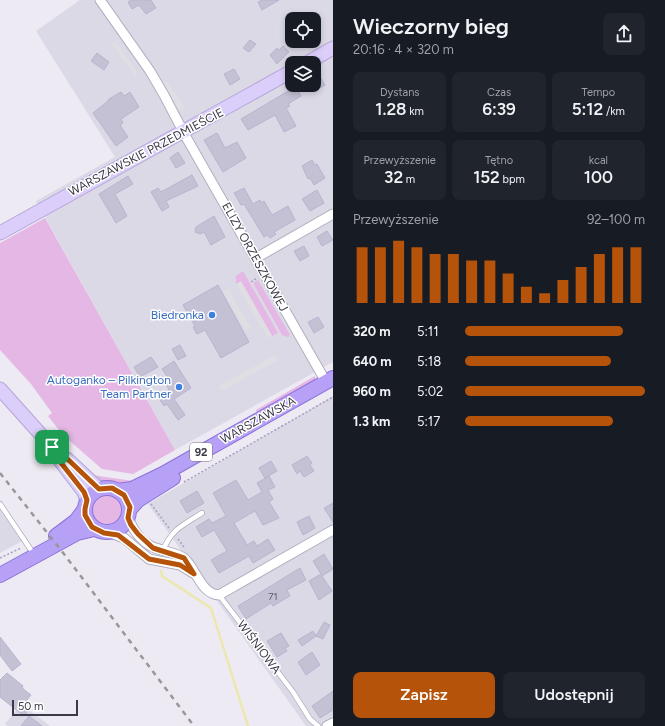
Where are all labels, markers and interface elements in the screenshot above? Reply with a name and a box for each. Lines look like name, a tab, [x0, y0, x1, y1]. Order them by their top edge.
map controls	[285, 12, 321, 92]
button: locate	[285, 12, 321, 48]
text: Wieczorny bieg	[353, 13, 509, 40]
button: share	[603, 13, 645, 55]
text: 20:16 · 4 × 320 m	[353, 42, 454, 57]
button: layers	[285, 56, 321, 92]
text: Dystans	[380, 86, 419, 99]
text: Czas	[487, 86, 511, 99]
text: Tempo	[582, 86, 615, 99]
text: 1.28	[375, 99, 407, 119]
text: 6:39	[482, 99, 516, 119]
text: 5:12	[572, 99, 603, 119]
street label: WARSZAWSKIE PRZEDMIEŚCIE	[66, 105, 226, 199]
text: km	[407, 105, 424, 118]
text: /km	[603, 105, 625, 118]
text: Przewyższenie	[363, 154, 436, 167]
text: Tętno	[485, 154, 513, 167]
text: kcal	[589, 154, 608, 167]
text: 32	[384, 167, 403, 187]
text: 152	[473, 167, 500, 187]
text: 100	[584, 167, 613, 187]
text: m	[403, 173, 415, 186]
text: bpm	[500, 173, 525, 186]
street label: ELIZY ORZESZKOWEJ	[219, 200, 291, 314]
text: Przewyższenie	[353, 212, 439, 227]
text: 92–100 m	[587, 212, 645, 227]
place label: Biedronka	[151, 308, 204, 322]
marker: Biedronka	[207, 310, 217, 320]
text: 320 m	[353, 324, 391, 339]
text: 5:11	[417, 324, 439, 339]
text: 640 m	[353, 354, 392, 369]
text: 5:18	[417, 354, 441, 369]
place label: Autoganko – Pilkington Team Partner	[47, 373, 171, 401]
marker: Autoganko – Pilkington Team Partner	[174, 382, 184, 392]
text: 960 m	[353, 384, 391, 399]
text: 5:02	[417, 384, 443, 399]
street label: WARSZAWSKA	[218, 394, 298, 446]
text: 1.3 km	[353, 414, 390, 429]
text: 5:17	[417, 414, 440, 429]
pin	[35, 430, 69, 464]
icon: arrive	[41, 436, 63, 458]
road number: 92	[190, 443, 212, 461]
house number: 71	[268, 590, 278, 603]
street label: WIŚNIOWA	[234, 618, 284, 676]
button: Zapisz	[353, 672, 495, 718]
button: Udostępnij	[503, 672, 645, 718]
scale bar	[12, 698, 78, 717]
text: 50 m	[18, 700, 43, 713]

